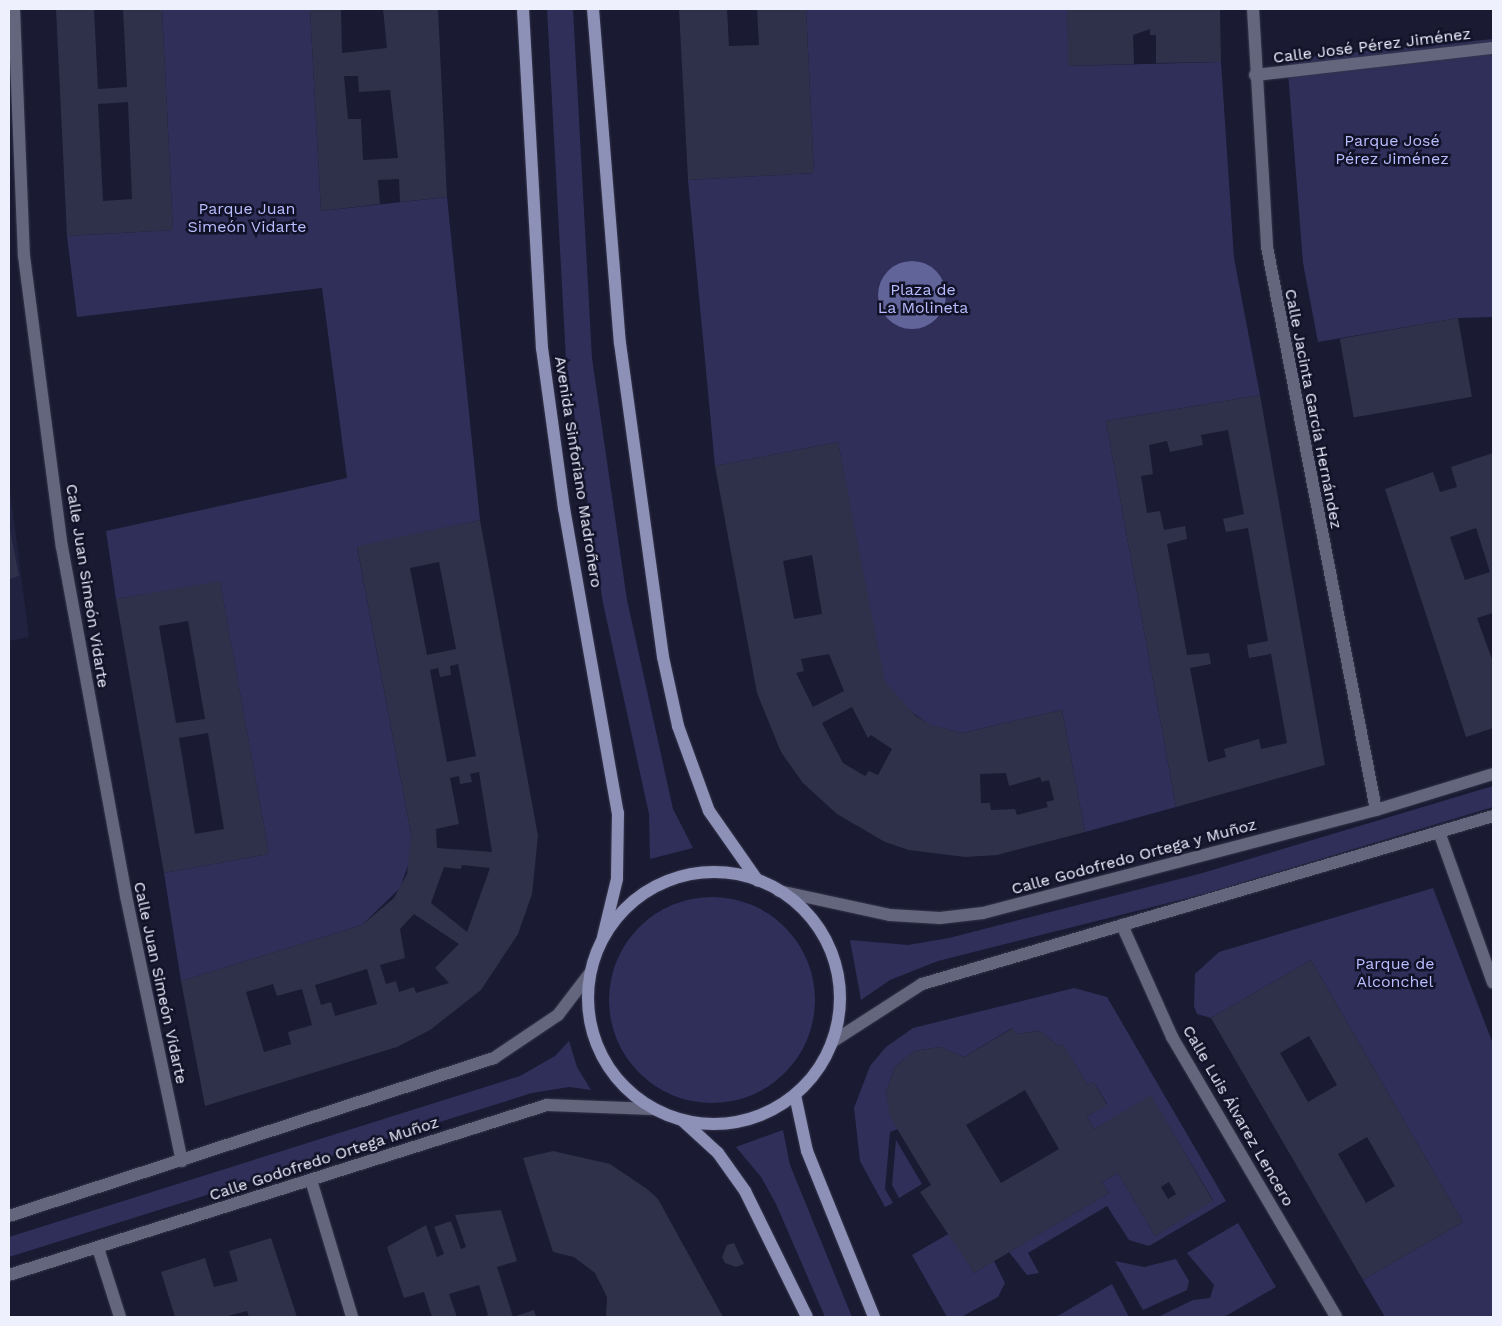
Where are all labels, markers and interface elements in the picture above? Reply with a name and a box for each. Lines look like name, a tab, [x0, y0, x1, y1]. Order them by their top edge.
street label: Calle José Pérez Jiménez	[1272, 24, 1472, 68]
park label: Parque José Pérez Jiménez	[1335, 131, 1449, 169]
park label: Parque Juan Simeón Vidarte	[187, 199, 307, 237]
park label: Plaza de La Molineta	[877, 280, 969, 318]
street label: Calle Jacinta García Hernández	[1280, 287, 1346, 531]
street label: Avenida Sinforiano Madroñero	[550, 355, 606, 589]
street label: Calle Juan Simeón Vidarte	[61, 482, 113, 690]
street label: Calle Godofredo Ortega y Muñoz	[1009, 815, 1259, 899]
street label: Calle Juan Simeón Vidarte	[129, 880, 191, 1086]
park label: Parque de Alconchel	[1356, 954, 1434, 992]
street label: Calle Luis Álvarez Lencero	[1178, 1022, 1298, 1210]
street label: Calle Godofredo Ortega Muñoz	[207, 1113, 441, 1205]

